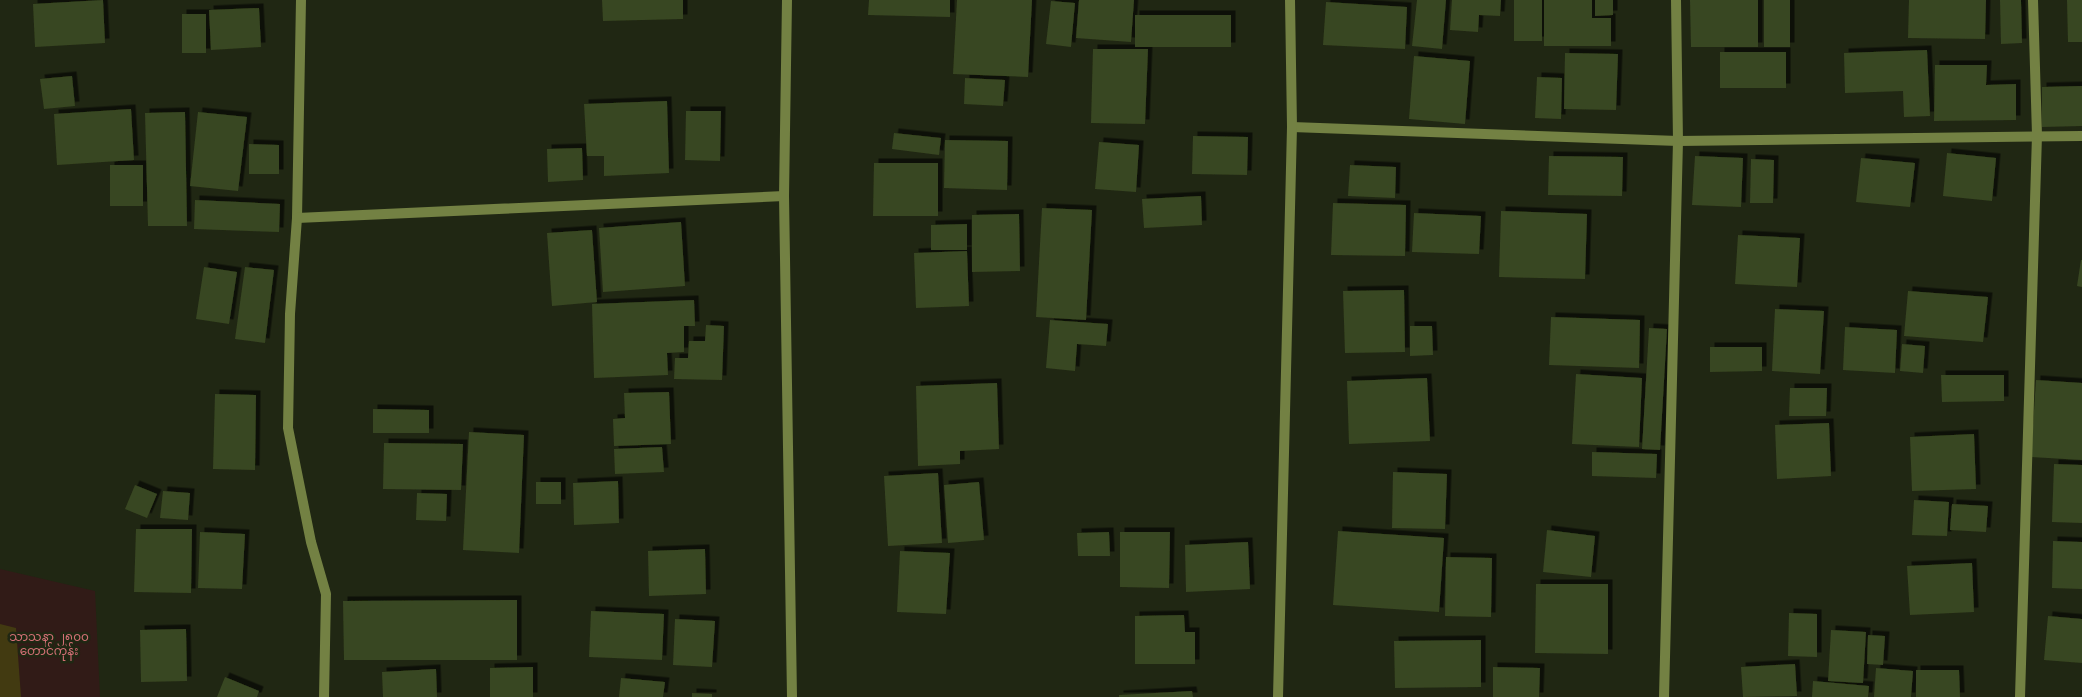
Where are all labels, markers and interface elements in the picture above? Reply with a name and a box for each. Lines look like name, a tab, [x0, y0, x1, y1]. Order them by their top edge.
park label: သာသနာ ၂၅၀၀ တောင်ကုန်း	[9, 630, 89, 661]

